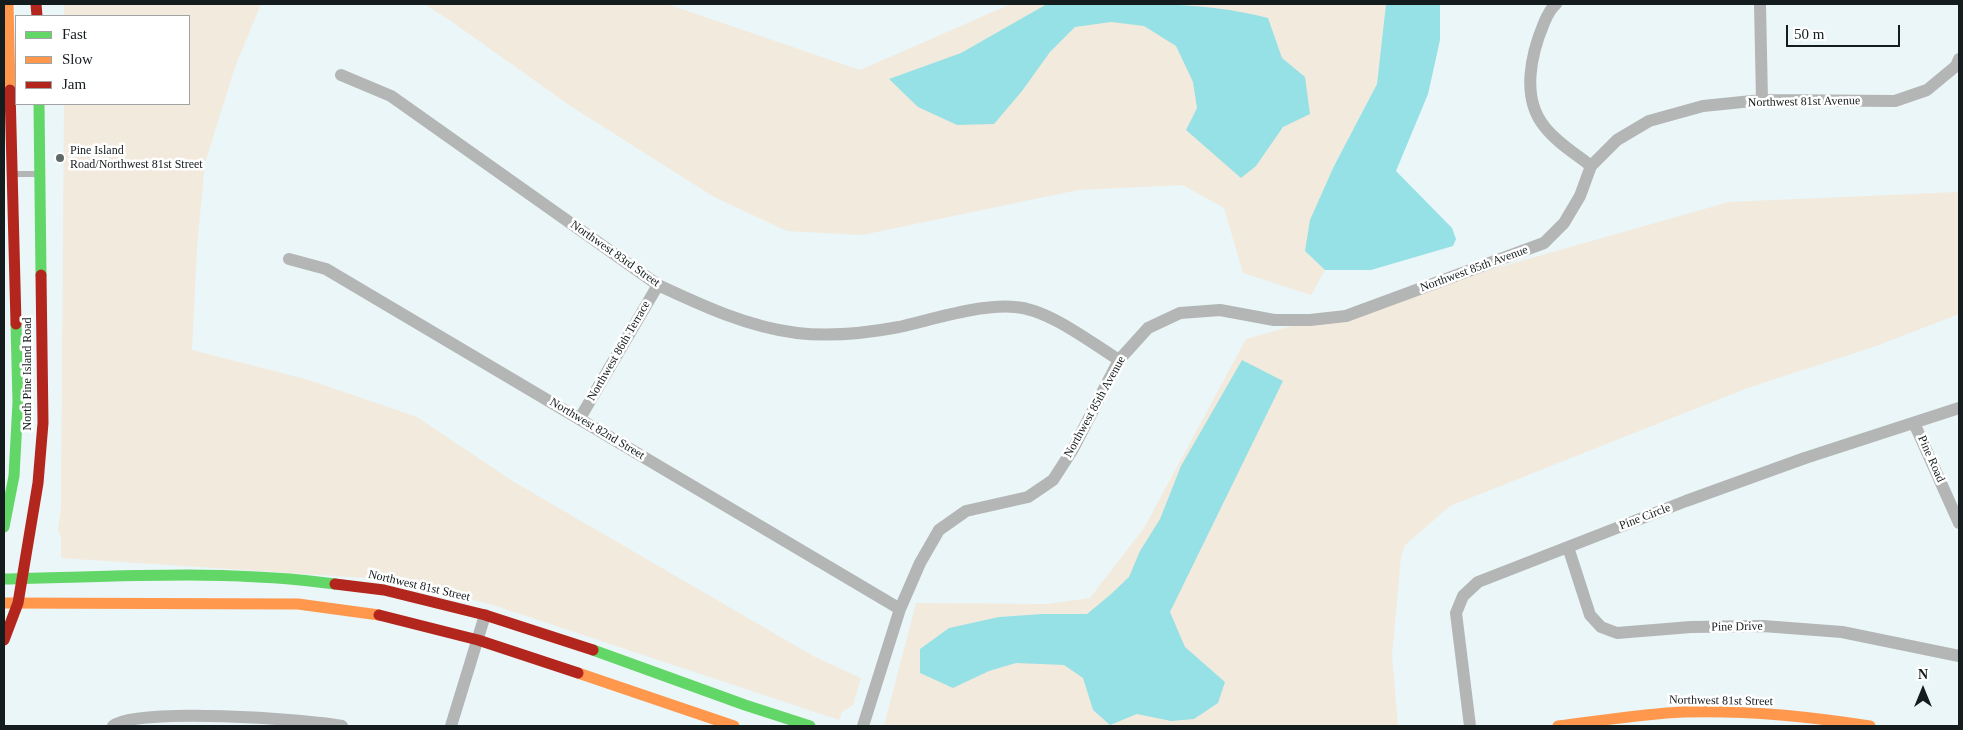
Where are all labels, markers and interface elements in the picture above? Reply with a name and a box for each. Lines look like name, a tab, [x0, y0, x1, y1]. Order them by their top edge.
legend	[15, 15, 190, 105]
scale bar	[1788, 15, 1902, 47]
text: Fast	[62, 26, 87, 42]
text: 50 m	[1794, 26, 1824, 42]
text: Slow	[62, 51, 93, 67]
text: Jam	[62, 76, 86, 92]
street label: Northwest 81st Avenue	[1748, 94, 1860, 110]
place label: Pine Island Road/Northwest 81st Street	[70, 144, 203, 172]
marker: Pine Island Road/Northwest 81st Street	[54, 152, 66, 164]
street label: Northwest 83rd Street	[567, 218, 663, 290]
street label: Northwest 85th Avenue	[1418, 243, 1530, 295]
street label: Northwest 86th Terrace	[584, 298, 654, 404]
street label: North Pine Island Road	[21, 318, 35, 430]
street label: Northwest 85th Avenue	[1061, 354, 1129, 460]
street label: Northwest 82nd Street	[547, 395, 647, 463]
street label: Pine Road	[1914, 433, 1948, 485]
street label: Pine Circle	[1617, 501, 1673, 533]
street label: Northwest 81st Street	[367, 567, 471, 605]
street label: Pine Drive	[1711, 619, 1763, 635]
north arrow	[1898, 665, 1948, 715]
text: N	[1918, 667, 1928, 682]
street label: Northwest 81st Street	[1669, 693, 1773, 709]

